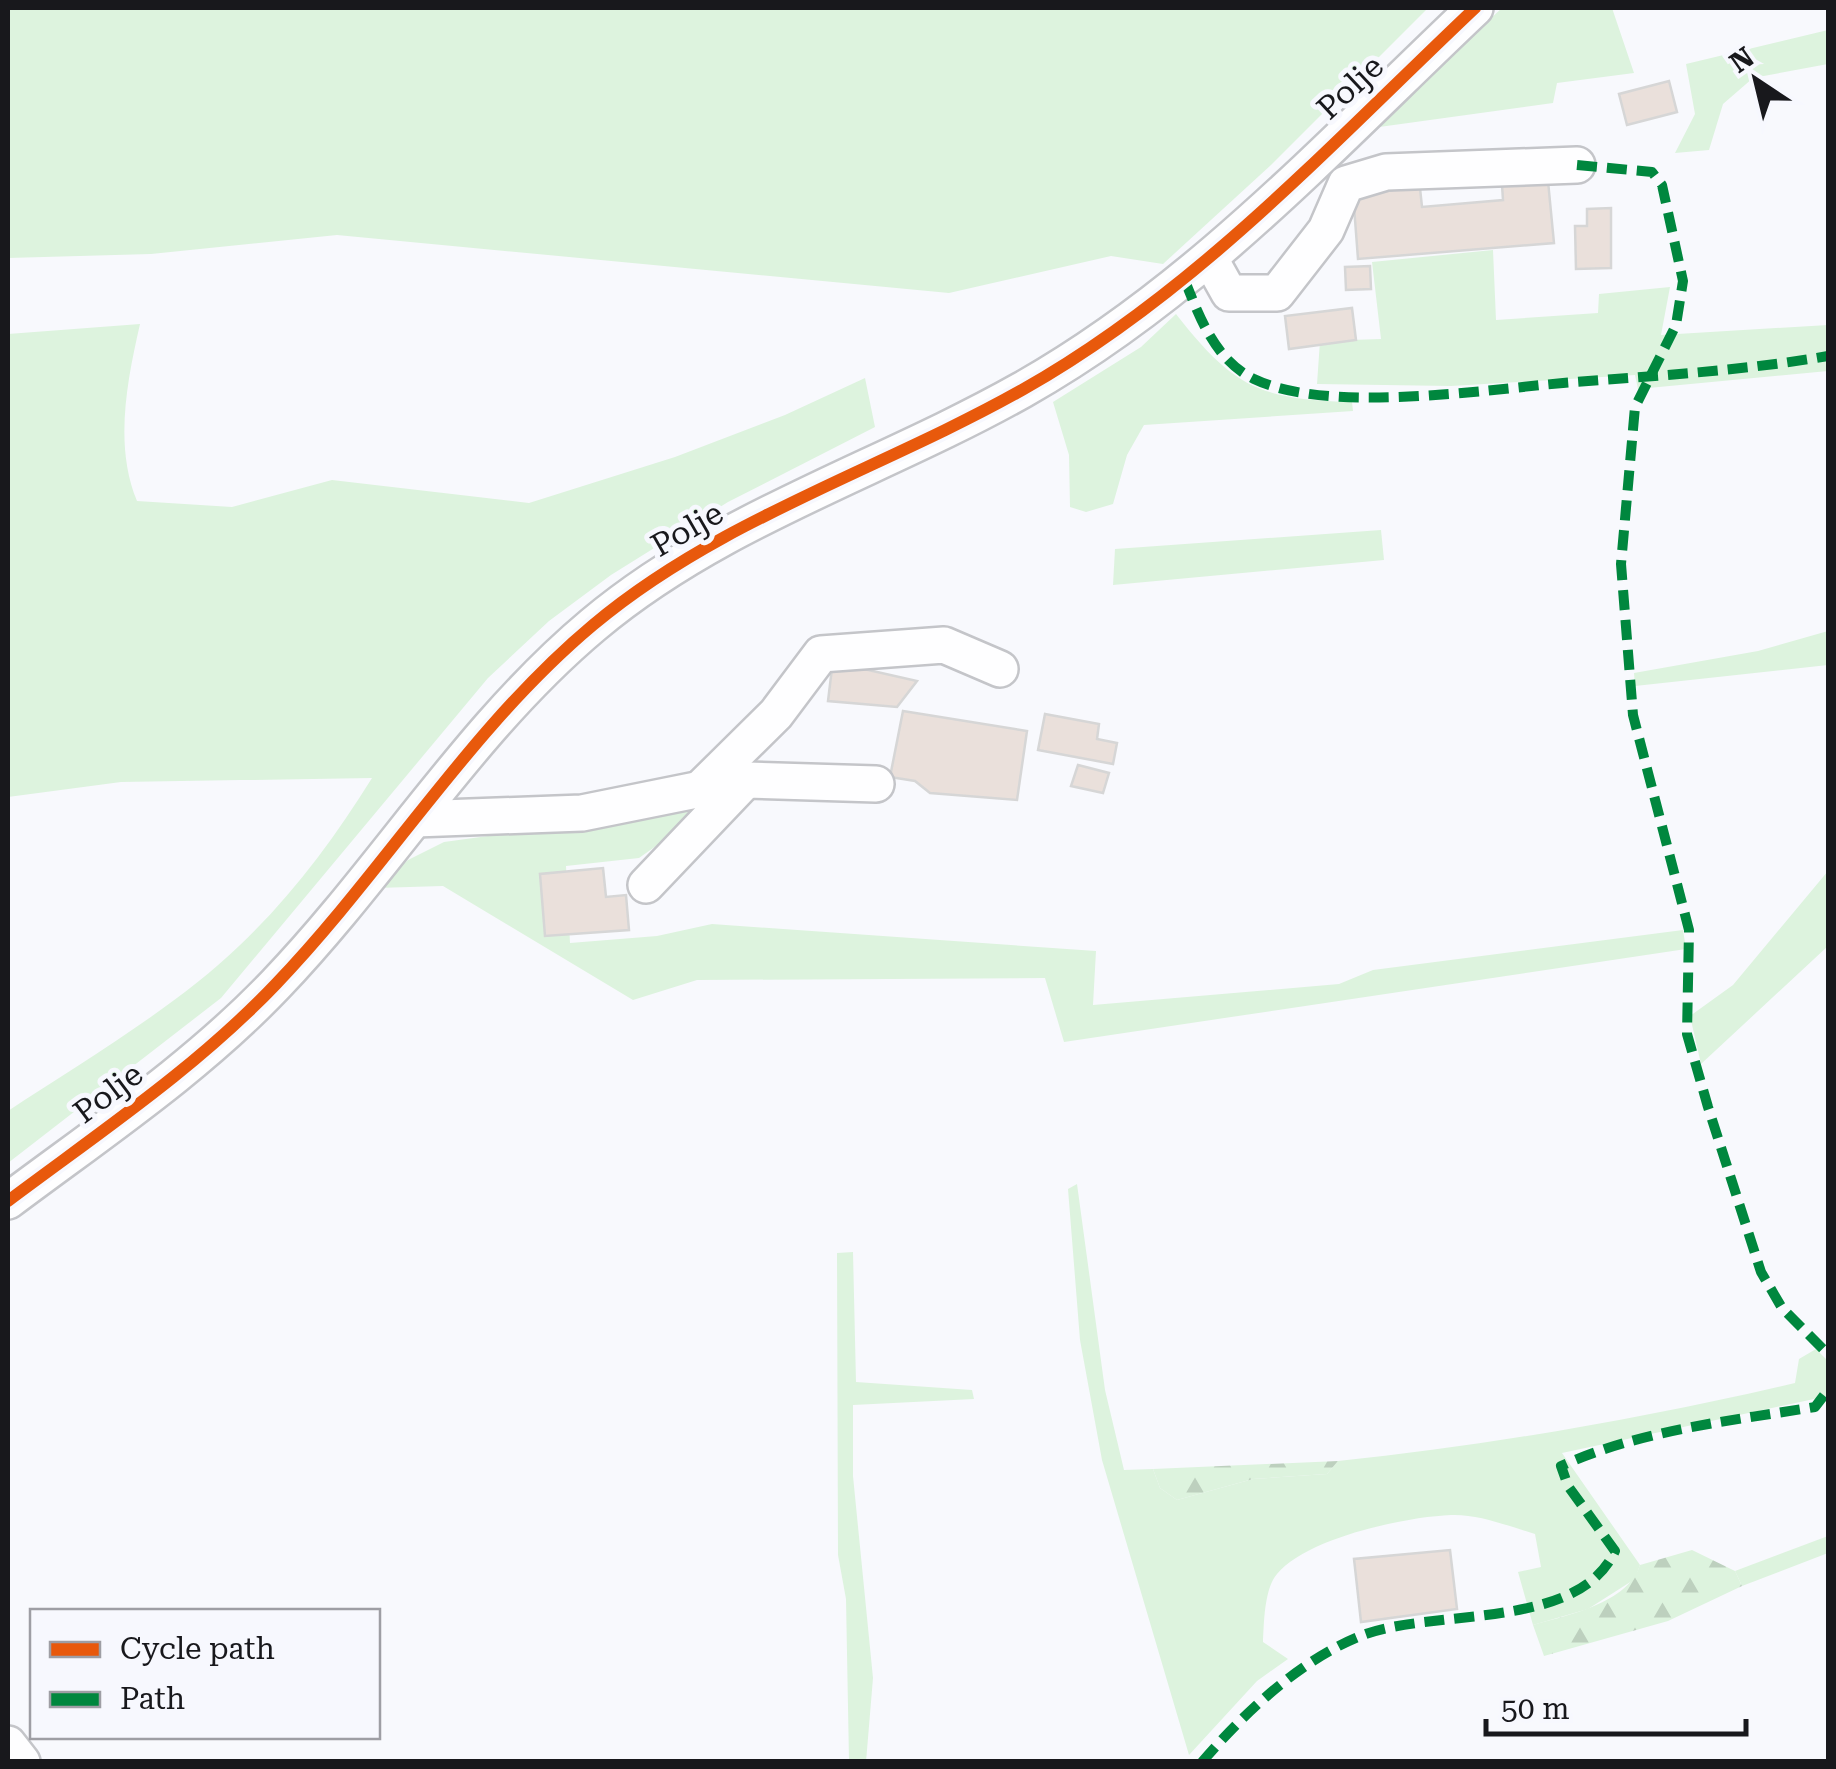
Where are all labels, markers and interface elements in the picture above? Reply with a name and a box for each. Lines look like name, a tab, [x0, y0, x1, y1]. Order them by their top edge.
north arrow	[1706, 30, 1806, 130]
text: N	[1724, 40, 1760, 80]
street label: Polje	[1309, 47, 1391, 127]
street label: Polje	[644, 493, 730, 565]
street label: Polje	[66, 1055, 150, 1131]
legend	[30, 1609, 380, 1739]
text: Cycle path	[120, 1631, 275, 1666]
scale bar	[1486, 1674, 1746, 1736]
text: Path	[120, 1681, 185, 1716]
text: 50 m	[1501, 1691, 1570, 1726]

